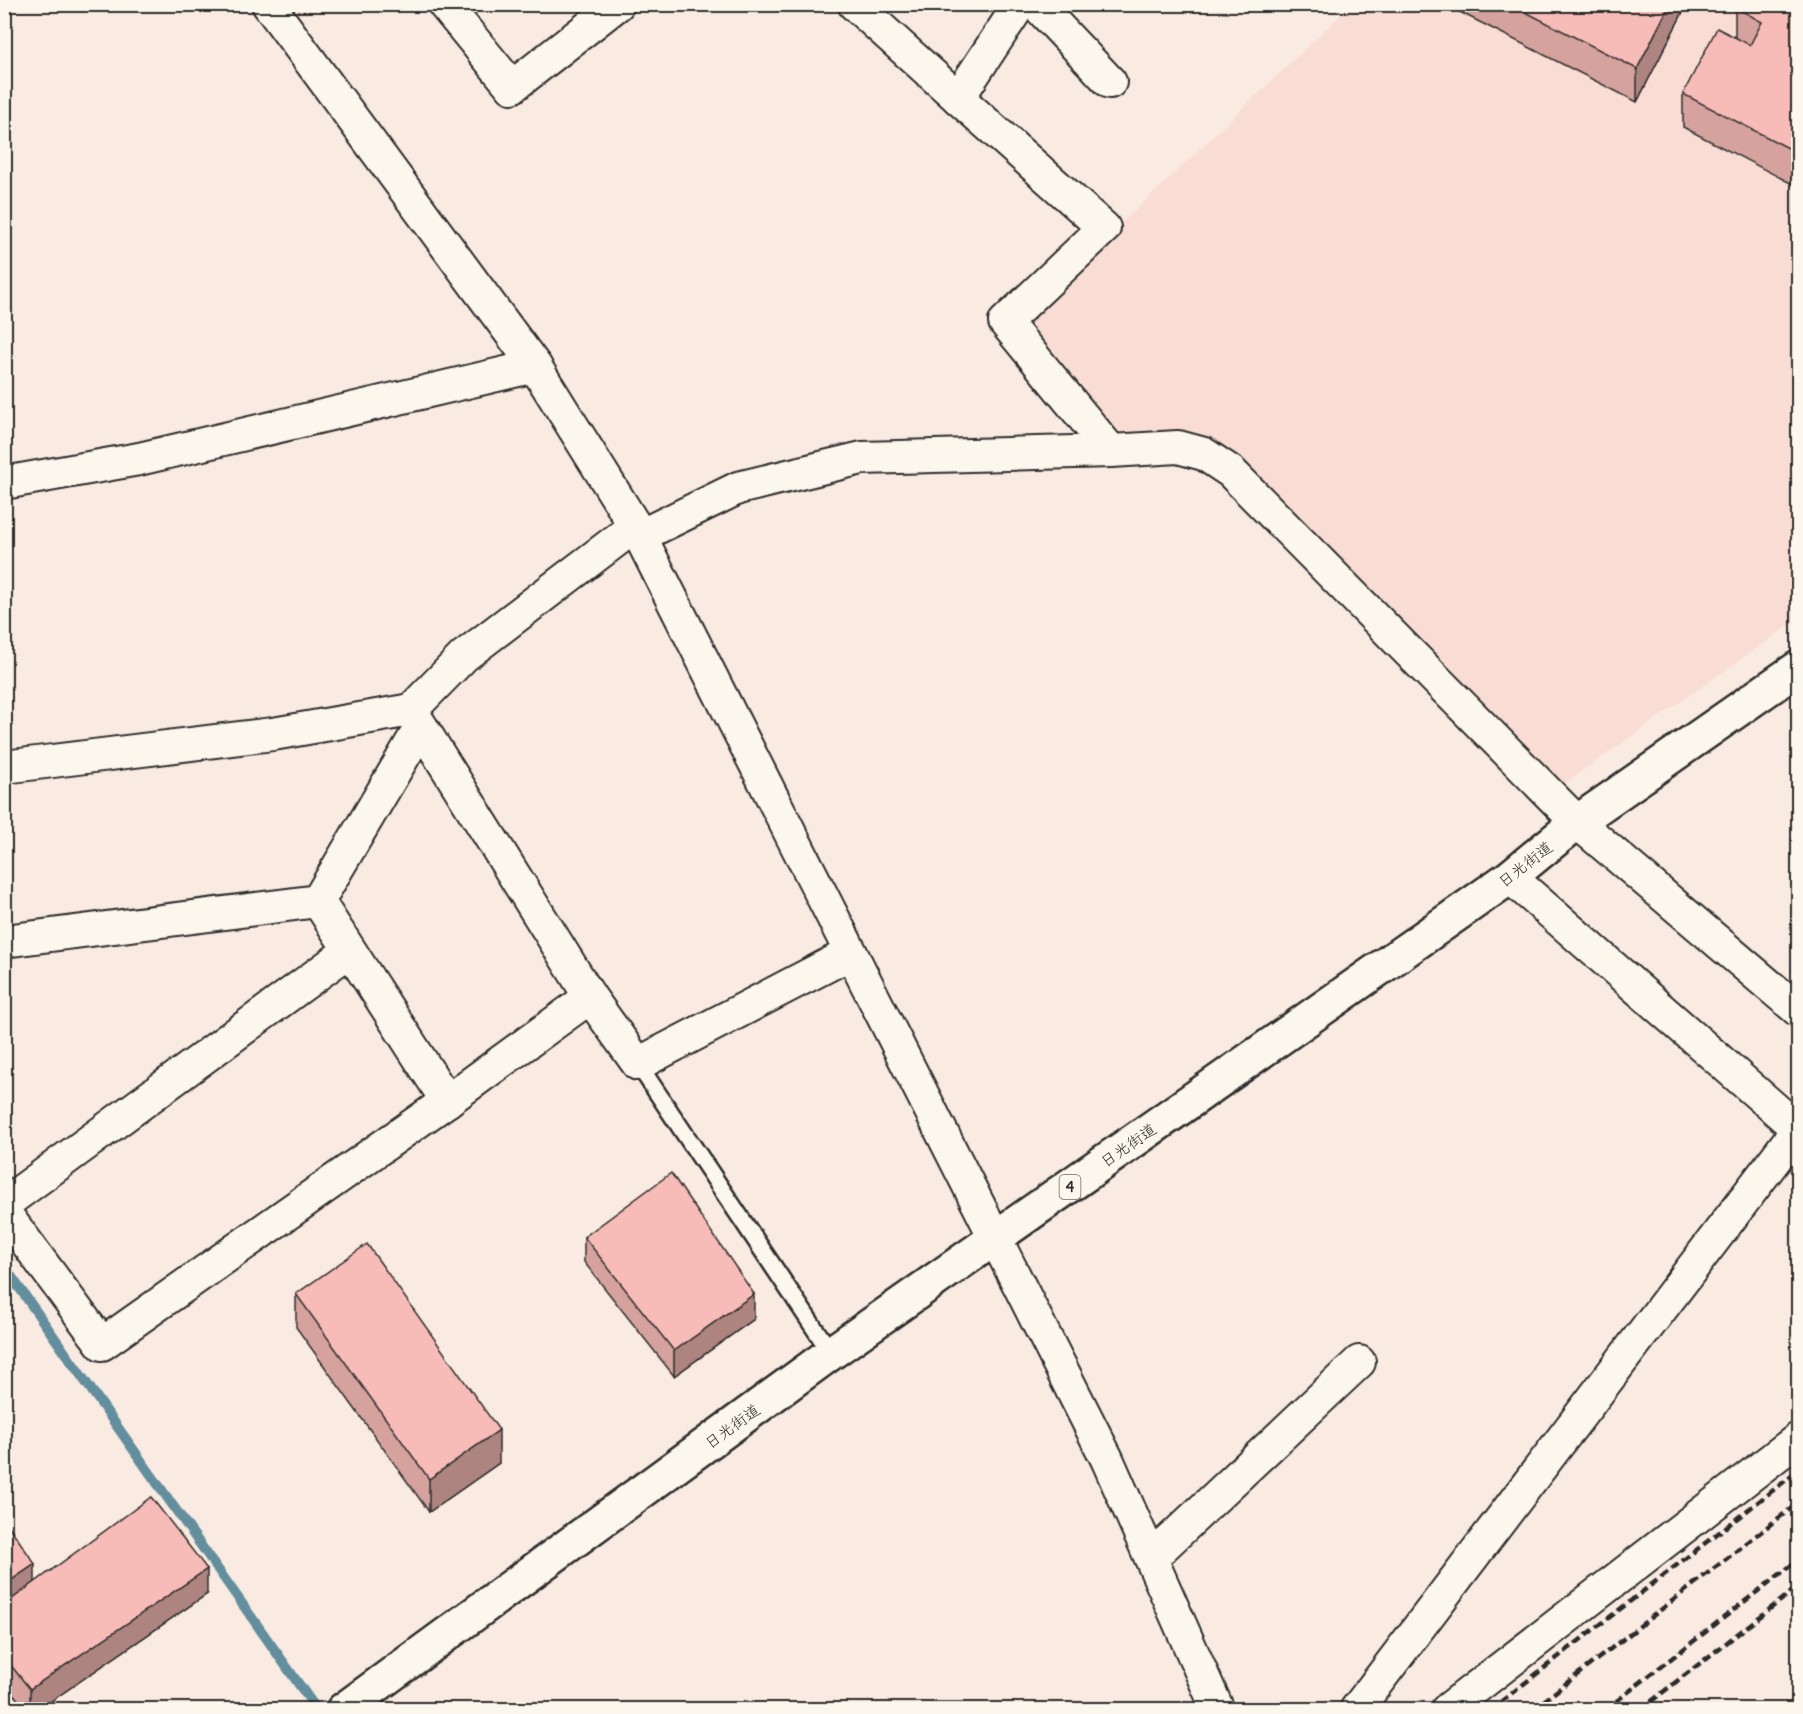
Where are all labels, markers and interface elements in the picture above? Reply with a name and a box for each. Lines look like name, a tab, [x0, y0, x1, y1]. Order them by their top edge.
street label: 日光街道	[1494, 836, 1556, 892]
street label: 日光街道	[1096, 1118, 1160, 1172]
road number: 4	[1060, 1175, 1080, 1199]
street label: 日光街道	[700, 1399, 764, 1453]

